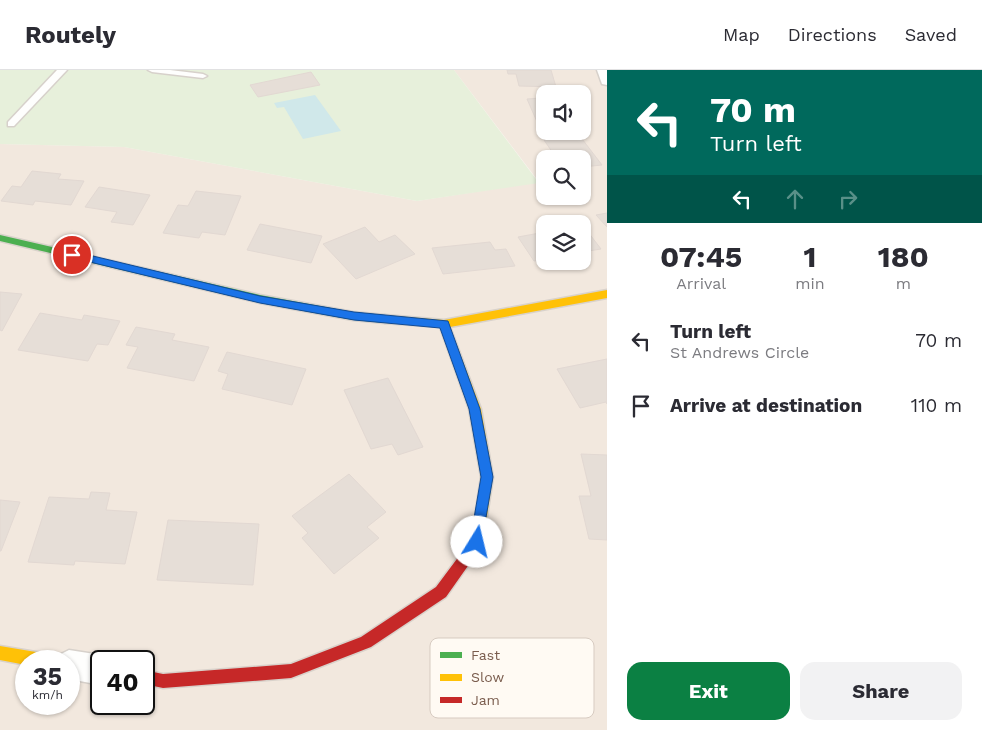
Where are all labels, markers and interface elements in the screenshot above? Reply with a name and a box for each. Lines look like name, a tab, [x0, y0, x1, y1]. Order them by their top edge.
text: Routely	[25, 21, 116, 49]
text: Map	[723, 24, 760, 45]
text: Directions	[788, 24, 877, 45]
text: Saved	[905, 24, 957, 45]
map controls	[536, 85, 591, 270]
button: sound	[536, 85, 591, 140]
text: 70 m	[710, 89, 796, 131]
icon: left	[627, 90, 692, 155]
text: Turn left	[710, 131, 802, 156]
button: search	[536, 150, 591, 205]
icon: left	[728, 185, 756, 213]
icon: ahead	[781, 185, 809, 213]
icon: right	[834, 185, 862, 213]
button: layers	[536, 215, 591, 270]
pin	[51, 234, 93, 276]
text: 07:45	[660, 239, 742, 274]
text: 1	[804, 239, 817, 274]
text: 180	[878, 239, 929, 274]
icon: arrive	[58, 241, 86, 269]
text: Arrival	[676, 274, 726, 293]
text: min	[795, 274, 825, 293]
text: m	[896, 274, 911, 293]
text: Turn left	[670, 320, 751, 343]
icon: left	[627, 327, 655, 355]
text: 70 m	[915, 329, 962, 352]
text: St Andrews Circle	[670, 343, 809, 362]
icon: arrive	[627, 392, 655, 420]
text: Arrive at destination	[670, 394, 862, 417]
text: 110 m	[911, 394, 962, 417]
position arrow	[450, 515, 502, 567]
legend	[430, 638, 594, 718]
text: Fast	[471, 647, 500, 663]
speed limit sign: 40	[90, 650, 155, 715]
text: 35	[33, 662, 62, 691]
button: Exit	[627, 662, 790, 720]
button: Share	[800, 662, 962, 720]
text: Slow	[471, 669, 504, 685]
text: km/h	[32, 688, 63, 702]
text: Jam	[471, 692, 500, 708]

